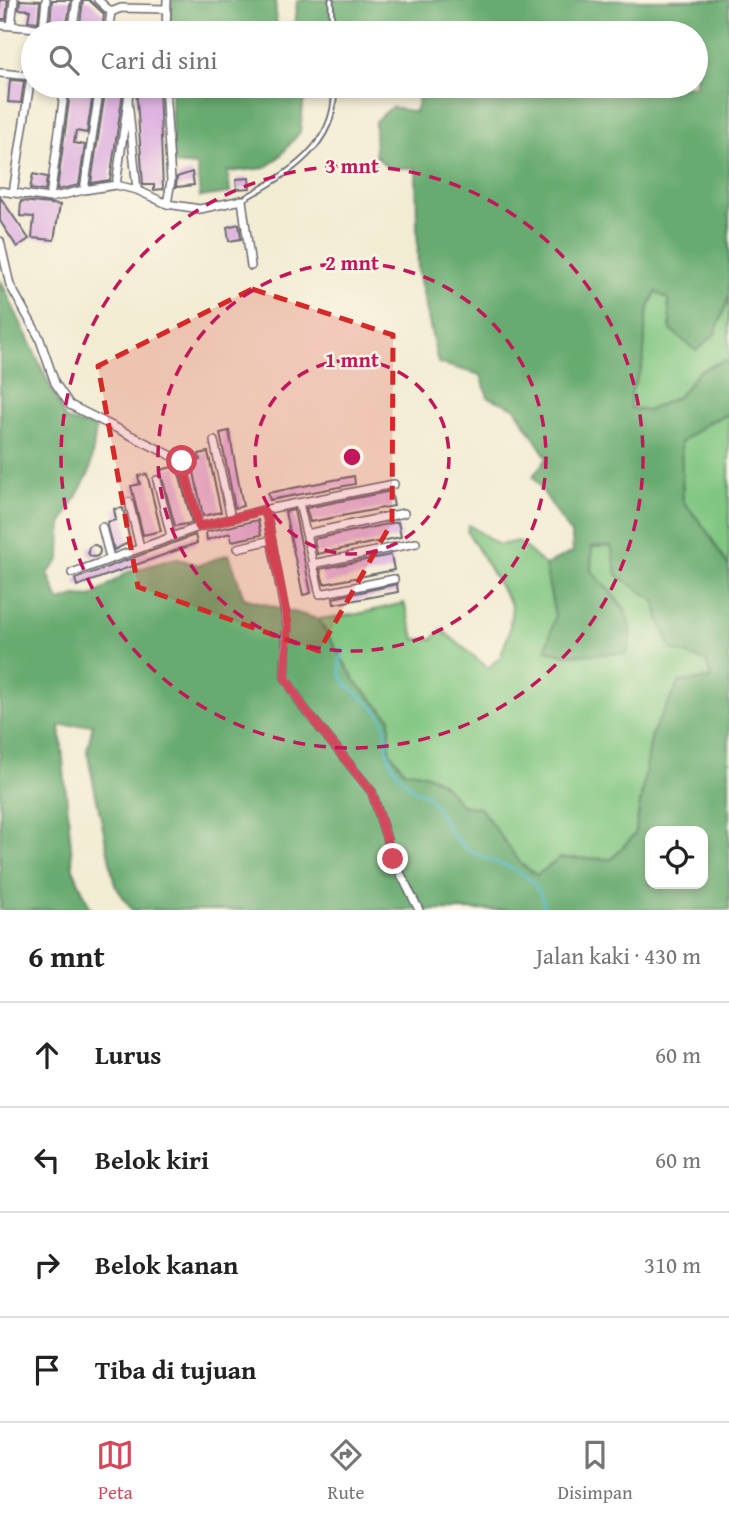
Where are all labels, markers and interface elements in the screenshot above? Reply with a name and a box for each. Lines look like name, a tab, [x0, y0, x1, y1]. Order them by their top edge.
search box	[21, 21, 708, 98]
text: Cari di sini	[101, 40, 218, 79]
icon: search	[45, 41, 83, 79]
text: 3 mnt	[325, 150, 379, 181]
text: 2 mnt	[325, 247, 379, 278]
text: 1 mnt	[325, 344, 379, 375]
route start	[166, 445, 197, 476]
centre of rings	[340, 445, 364, 469]
map controls	[645, 826, 708, 889]
button: locate	[645, 826, 708, 889]
route end	[377, 843, 408, 874]
text: 6 mnt	[28, 934, 105, 978]
text: Jalan kaki · 430 m	[536, 939, 701, 972]
text: Lurus	[95, 1035, 161, 1074]
icon: ahead	[28, 1036, 66, 1074]
text: 60 m	[655, 1038, 701, 1071]
text: Belok kiri	[95, 1140, 209, 1179]
icon: left	[28, 1141, 66, 1179]
text: 60 m	[655, 1143, 701, 1176]
text: Belok kanan	[95, 1245, 238, 1284]
icon: right	[28, 1246, 66, 1284]
text: 310 m	[644, 1248, 701, 1281]
text: Tiba di tujuan	[95, 1350, 256, 1389]
icon: arrive	[28, 1351, 66, 1389]
tab: Peta	[96, 1436, 134, 1506]
tab: Rute	[327, 1436, 365, 1506]
tab: Disimpan	[557, 1436, 633, 1506]

